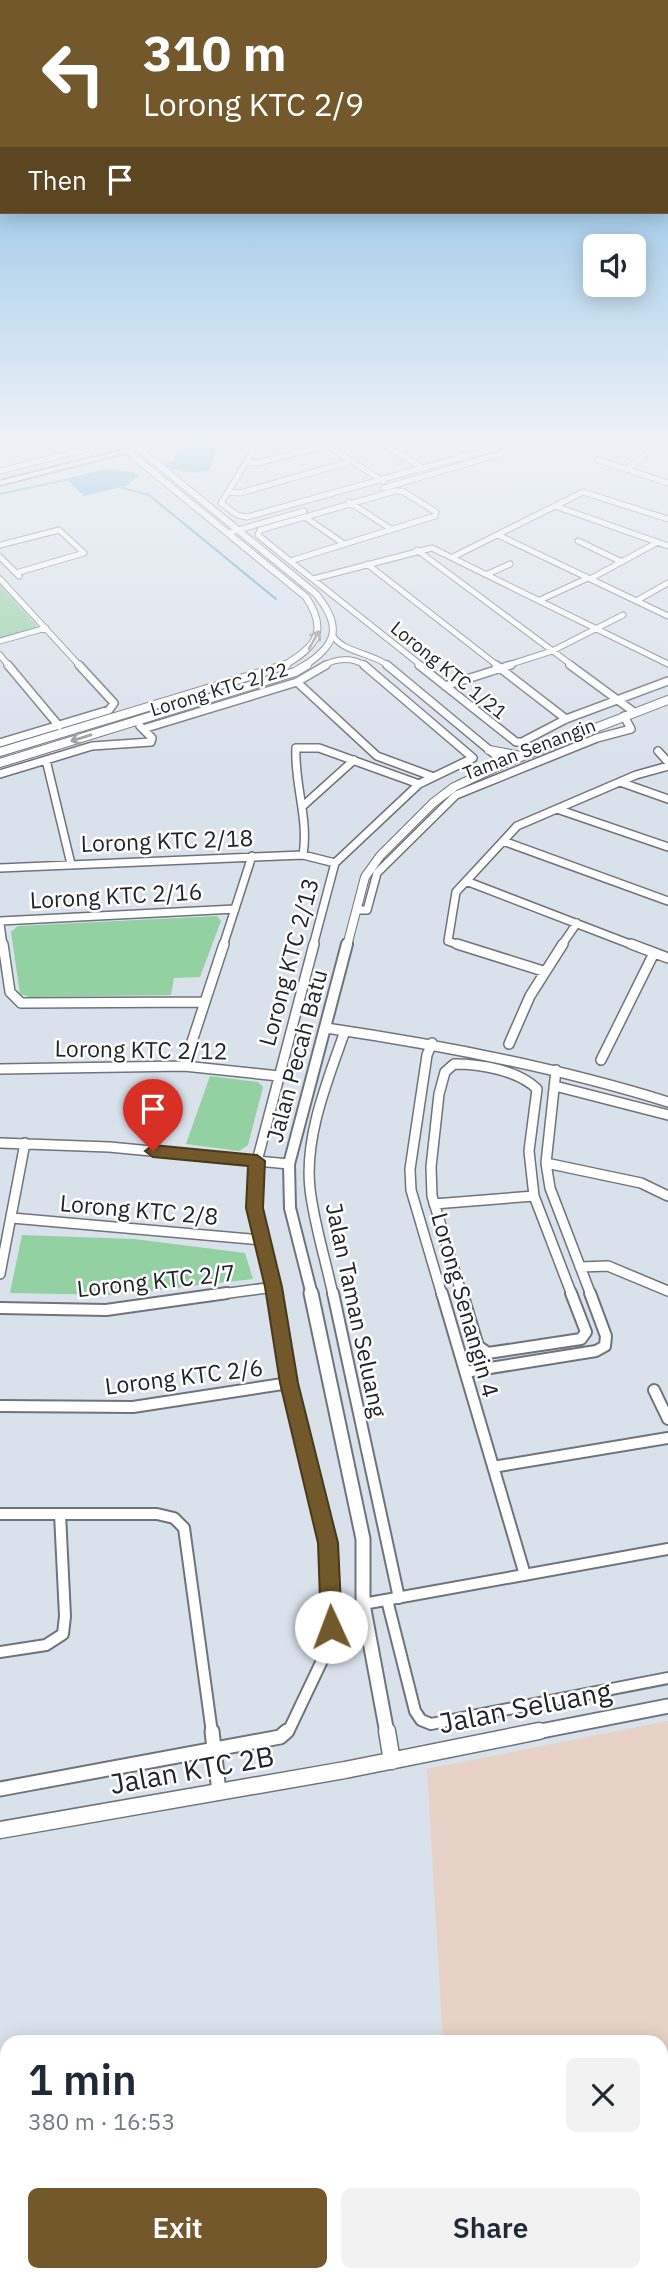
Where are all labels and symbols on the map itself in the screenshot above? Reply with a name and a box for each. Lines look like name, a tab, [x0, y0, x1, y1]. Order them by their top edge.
street label: Lorong KTC 1/21	[386, 616, 512, 724]
one-way arrow	[307, 630, 321, 650]
street label: Lorong KTC 2/22	[147, 657, 291, 721]
street label: Taman Senangin	[459, 713, 599, 785]
one-way arrow	[70, 733, 92, 746]
street label: Lorong KTC 2/18	[80, 822, 254, 858]
street label: Lorong KTC 2/13	[251, 874, 325, 1049]
street label: Lorong KTC 2/16	[29, 876, 203, 915]
street label: Jalan Pecah Batu	[259, 966, 334, 1146]
street label: Lorong KTC 2/12	[54, 1032, 228, 1066]
pin	[123, 1079, 183, 1151]
street label: Lorong KTC 2/8	[59, 1187, 220, 1231]
street label: Jalan Taman Seluang	[320, 1200, 394, 1420]
street label: Lorong Senangin 4	[425, 1209, 507, 1400]
street label: Lorong KTC 2/7	[75, 1257, 237, 1303]
street label: Lorong KTC 2/6	[103, 1351, 265, 1401]
position arrow	[294, 1590, 368, 1664]
street label: Jalan Seluang	[435, 1672, 615, 1741]
street label: Jalan KTC 2B	[107, 1737, 277, 1802]

